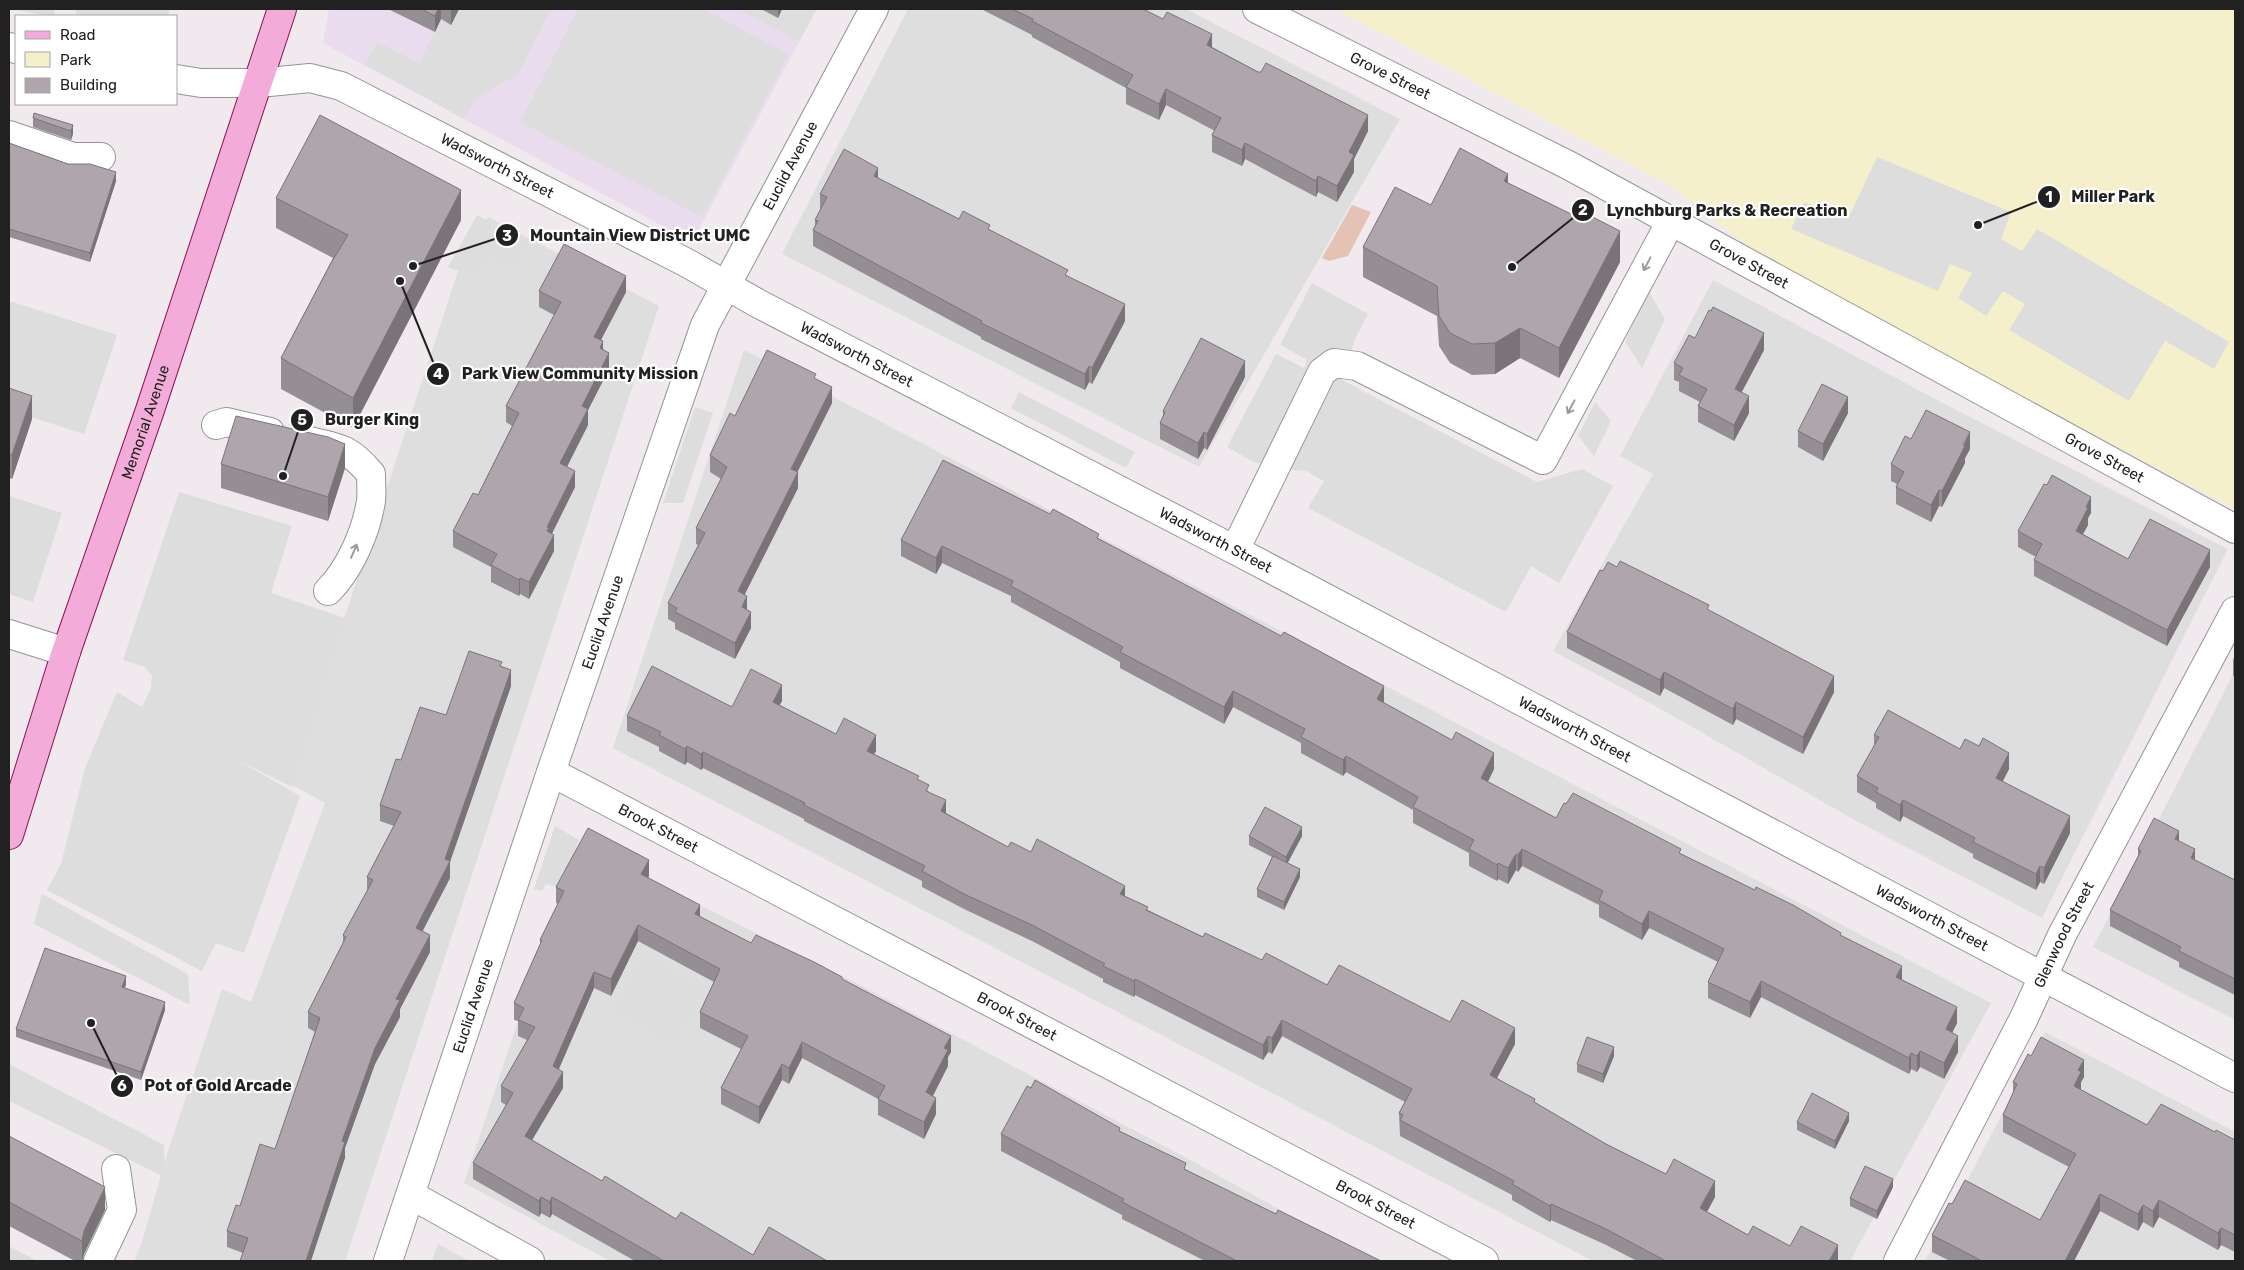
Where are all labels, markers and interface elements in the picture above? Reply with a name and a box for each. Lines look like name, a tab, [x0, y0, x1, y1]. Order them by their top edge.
legend	[15, 15, 178, 105]
text: Road	[60, 26, 96, 44]
street label: Grove Street	[1347, 48, 1434, 104]
text: Park	[60, 51, 91, 69]
text: Building	[60, 76, 117, 94]
street label: Euclid Avenue	[759, 118, 821, 213]
street label: Wadsworth Street	[438, 129, 557, 202]
callout: Miller Park	[2036, 181, 2165, 212]
text: Miller Park	[2071, 187, 2155, 206]
text: 1	[2045, 188, 2053, 206]
callout: Lynchburg Parks & Recreation	[1571, 195, 1857, 226]
text: 2	[1578, 201, 1588, 219]
text: Lynchburg Parks & Recreation	[1606, 201, 1848, 220]
callout: Mountain View District UMC	[494, 220, 760, 251]
text: Mountain View District UMC	[530, 226, 750, 245]
text: 3	[502, 227, 512, 245]
street label: Grove Street	[1706, 235, 1792, 293]
one-way arrow	[1642, 256, 1652, 271]
street label: Wadsworth Street	[797, 318, 916, 391]
callout: Park View Community Mission	[426, 358, 709, 389]
street label: Memorial Avenue	[118, 363, 173, 481]
text: Park View Community Mission	[462, 364, 698, 383]
text: 4	[433, 365, 443, 383]
one-way arrow	[1566, 400, 1576, 415]
callout: Burger King	[290, 404, 429, 435]
text: Burger King	[325, 410, 419, 429]
text: 5	[297, 411, 307, 429]
street label: Grove Street	[2062, 429, 2147, 487]
street label: Wadsworth Street	[1156, 503, 1275, 577]
one-way arrow	[350, 544, 360, 559]
street label: Euclid Avenue	[578, 573, 627, 672]
street label: Wadsworth Street	[1515, 692, 1634, 766]
street label: Brook Street	[615, 800, 701, 857]
street label: Glenwood Street	[2030, 878, 2098, 991]
street label: Wadsworth Street	[1873, 881, 1991, 955]
street label: Euclid Avenue	[449, 956, 497, 1055]
street label: Brook Street	[974, 988, 1060, 1045]
callout: Pot of Gold Arcade	[109, 1070, 302, 1101]
text: Pot of Gold Arcade	[144, 1076, 292, 1095]
text: 6	[117, 1077, 127, 1095]
street label: Brook Street	[1333, 1176, 1419, 1233]

